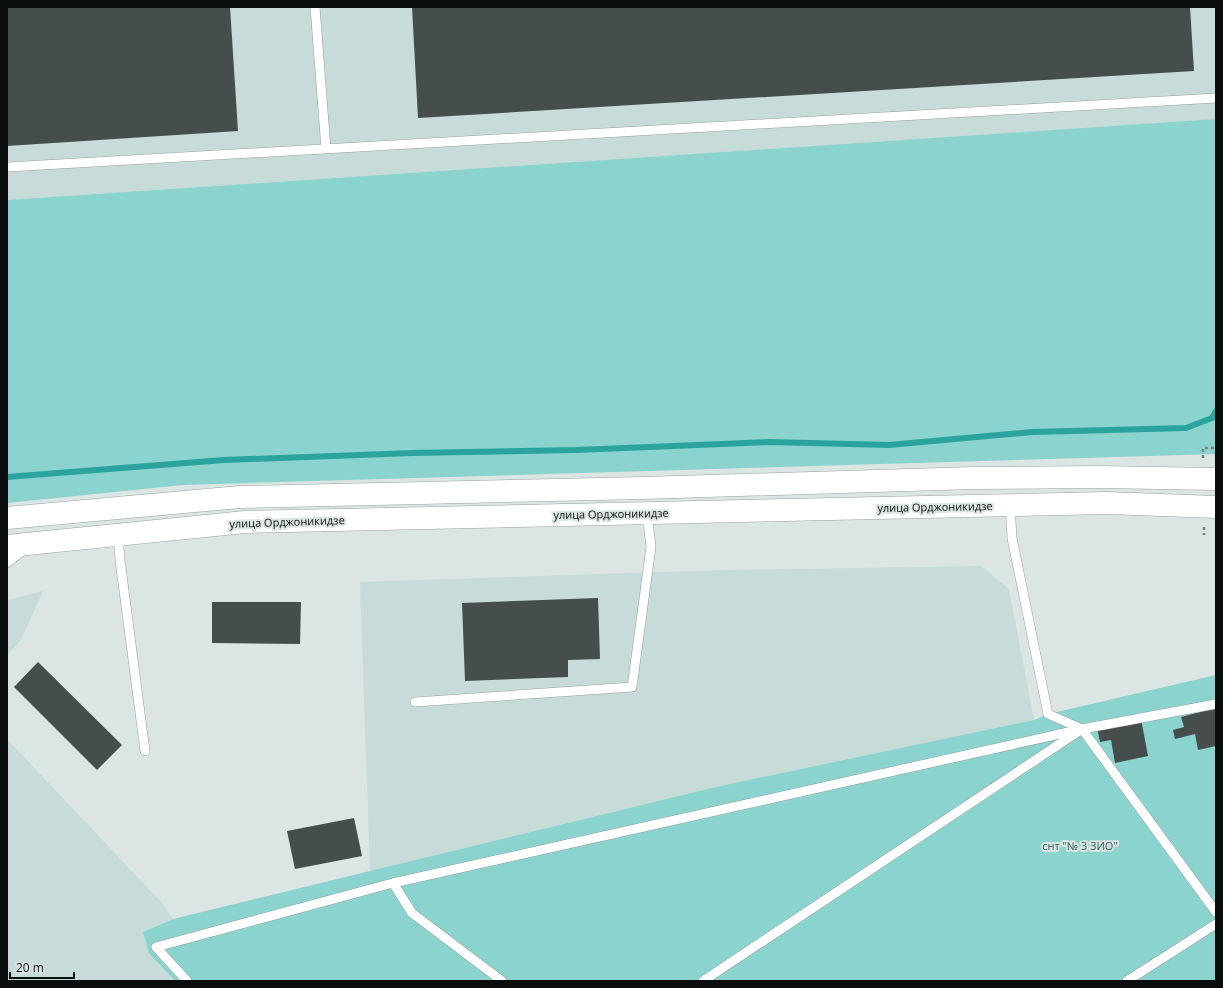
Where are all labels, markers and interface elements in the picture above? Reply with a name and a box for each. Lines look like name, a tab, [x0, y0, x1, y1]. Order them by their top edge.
street label: улица Орджоникидзе	[877, 498, 993, 515]
street label: улица Орджоникидзе	[553, 505, 669, 522]
street label: улица Орджоникидзе	[229, 512, 345, 531]
park label: снт "№ 3 ЗИО"	[1042, 838, 1118, 853]
scale bar	[10, 954, 74, 980]
text: 20 m	[16, 959, 44, 976]

